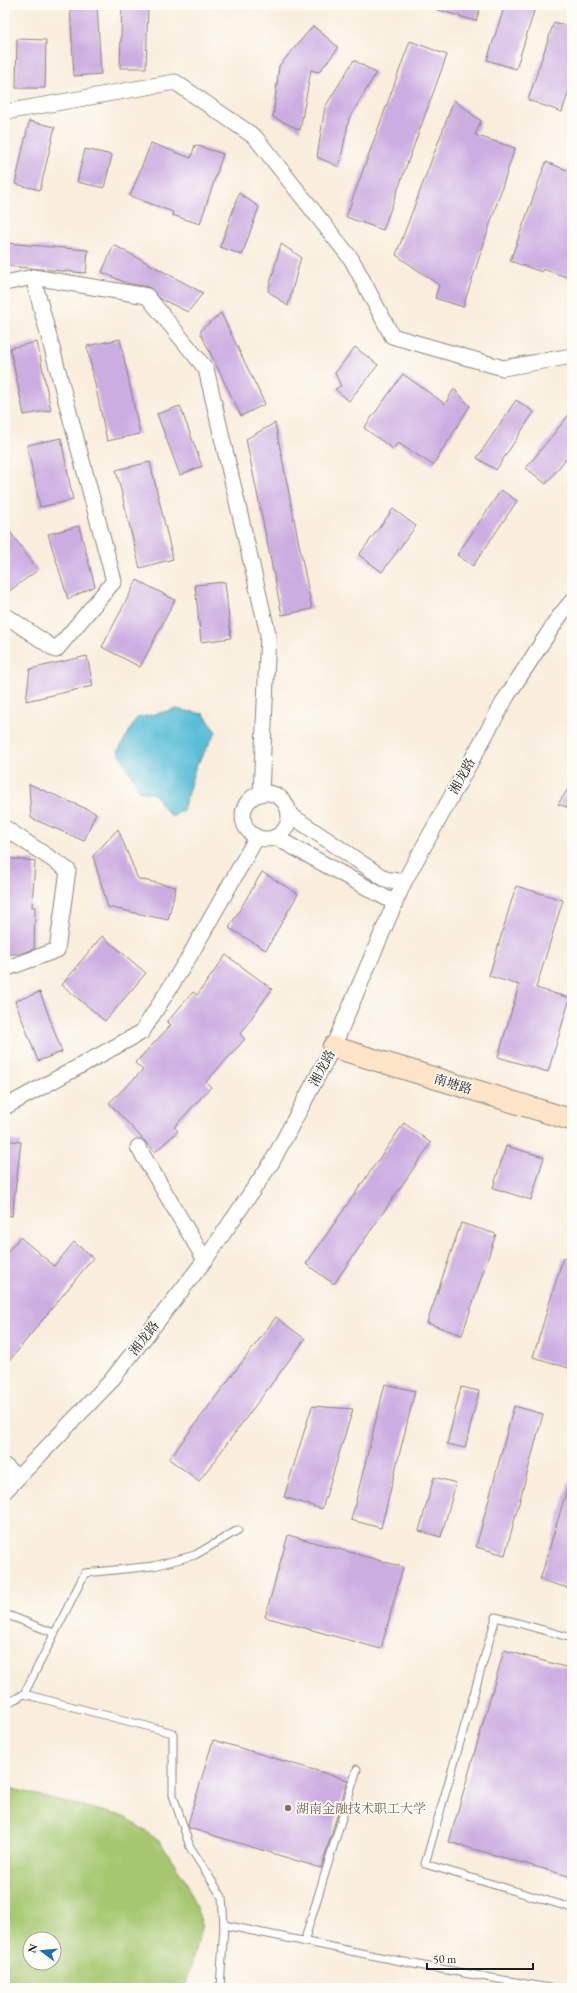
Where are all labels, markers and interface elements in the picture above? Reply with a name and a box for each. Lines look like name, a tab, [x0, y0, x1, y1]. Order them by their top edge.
street label: 湘龙路	[445, 755, 479, 797]
street label: 湘龙路	[305, 1047, 339, 1089]
street label: 南塘路	[432, 1070, 474, 1098]
street label: 湘龙路	[125, 1317, 163, 1359]
place label: 湖南金融技术职工大学	[296, 1800, 426, 1817]
marker: 湖南金融技术职工大学	[283, 1803, 293, 1813]
north arrow	[22, 1931, 62, 1971]
text: N	[24, 1942, 40, 1954]
scale bar	[427, 1945, 533, 1971]
text: 50 m	[433, 1951, 457, 1967]

